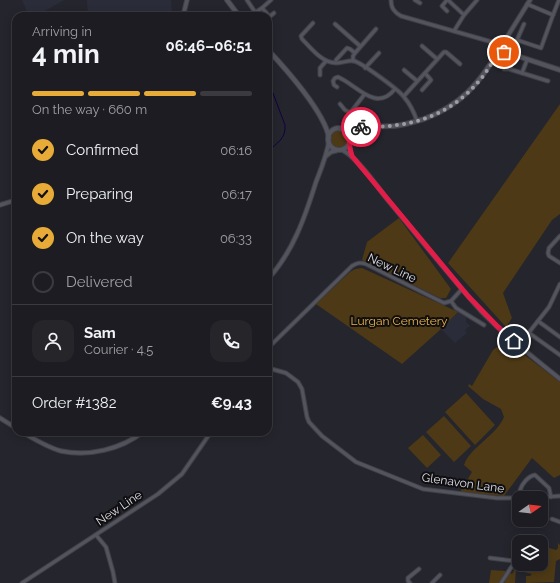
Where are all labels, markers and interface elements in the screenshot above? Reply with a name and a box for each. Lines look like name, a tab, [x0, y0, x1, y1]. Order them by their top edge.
text: Arriving in	[32, 24, 92, 39]
pin	[487, 35, 521, 69]
text: 06:46–06:51	[166, 37, 252, 55]
text: 4 min	[32, 39, 100, 69]
icon: bag	[493, 41, 515, 63]
text: On the way · 660 m	[32, 102, 147, 117]
courier	[341, 107, 381, 147]
icon: bike	[350, 116, 372, 138]
icon: check	[32, 139, 54, 161]
text: Confirmed	[66, 141, 139, 159]
text: 06:16	[220, 143, 252, 158]
icon: check	[32, 183, 54, 205]
text: Preparing	[66, 185, 133, 203]
text: 06:17	[221, 187, 252, 202]
icon: check	[32, 227, 54, 249]
text: On the way	[66, 229, 144, 247]
text: 06:33	[220, 231, 252, 246]
street label: New Line	[365, 251, 419, 285]
text: Delivered	[66, 273, 133, 291]
park label: Lurgan Cemetery	[350, 314, 448, 328]
button: person	[32, 320, 74, 362]
button: phone	[210, 320, 252, 362]
text: Sam	[84, 324, 116, 342]
pin	[497, 324, 531, 358]
icon: home	[503, 330, 525, 352]
text: Courier · 4.5	[84, 342, 153, 357]
text: Order #1382	[32, 394, 116, 412]
text: €9.43	[211, 394, 252, 412]
street label: Glenavon Lane	[421, 470, 505, 496]
street label: New Line	[93, 488, 145, 528]
north arrow	[512, 491, 548, 527]
map controls	[512, 491, 548, 571]
button: layers	[512, 535, 548, 571]

